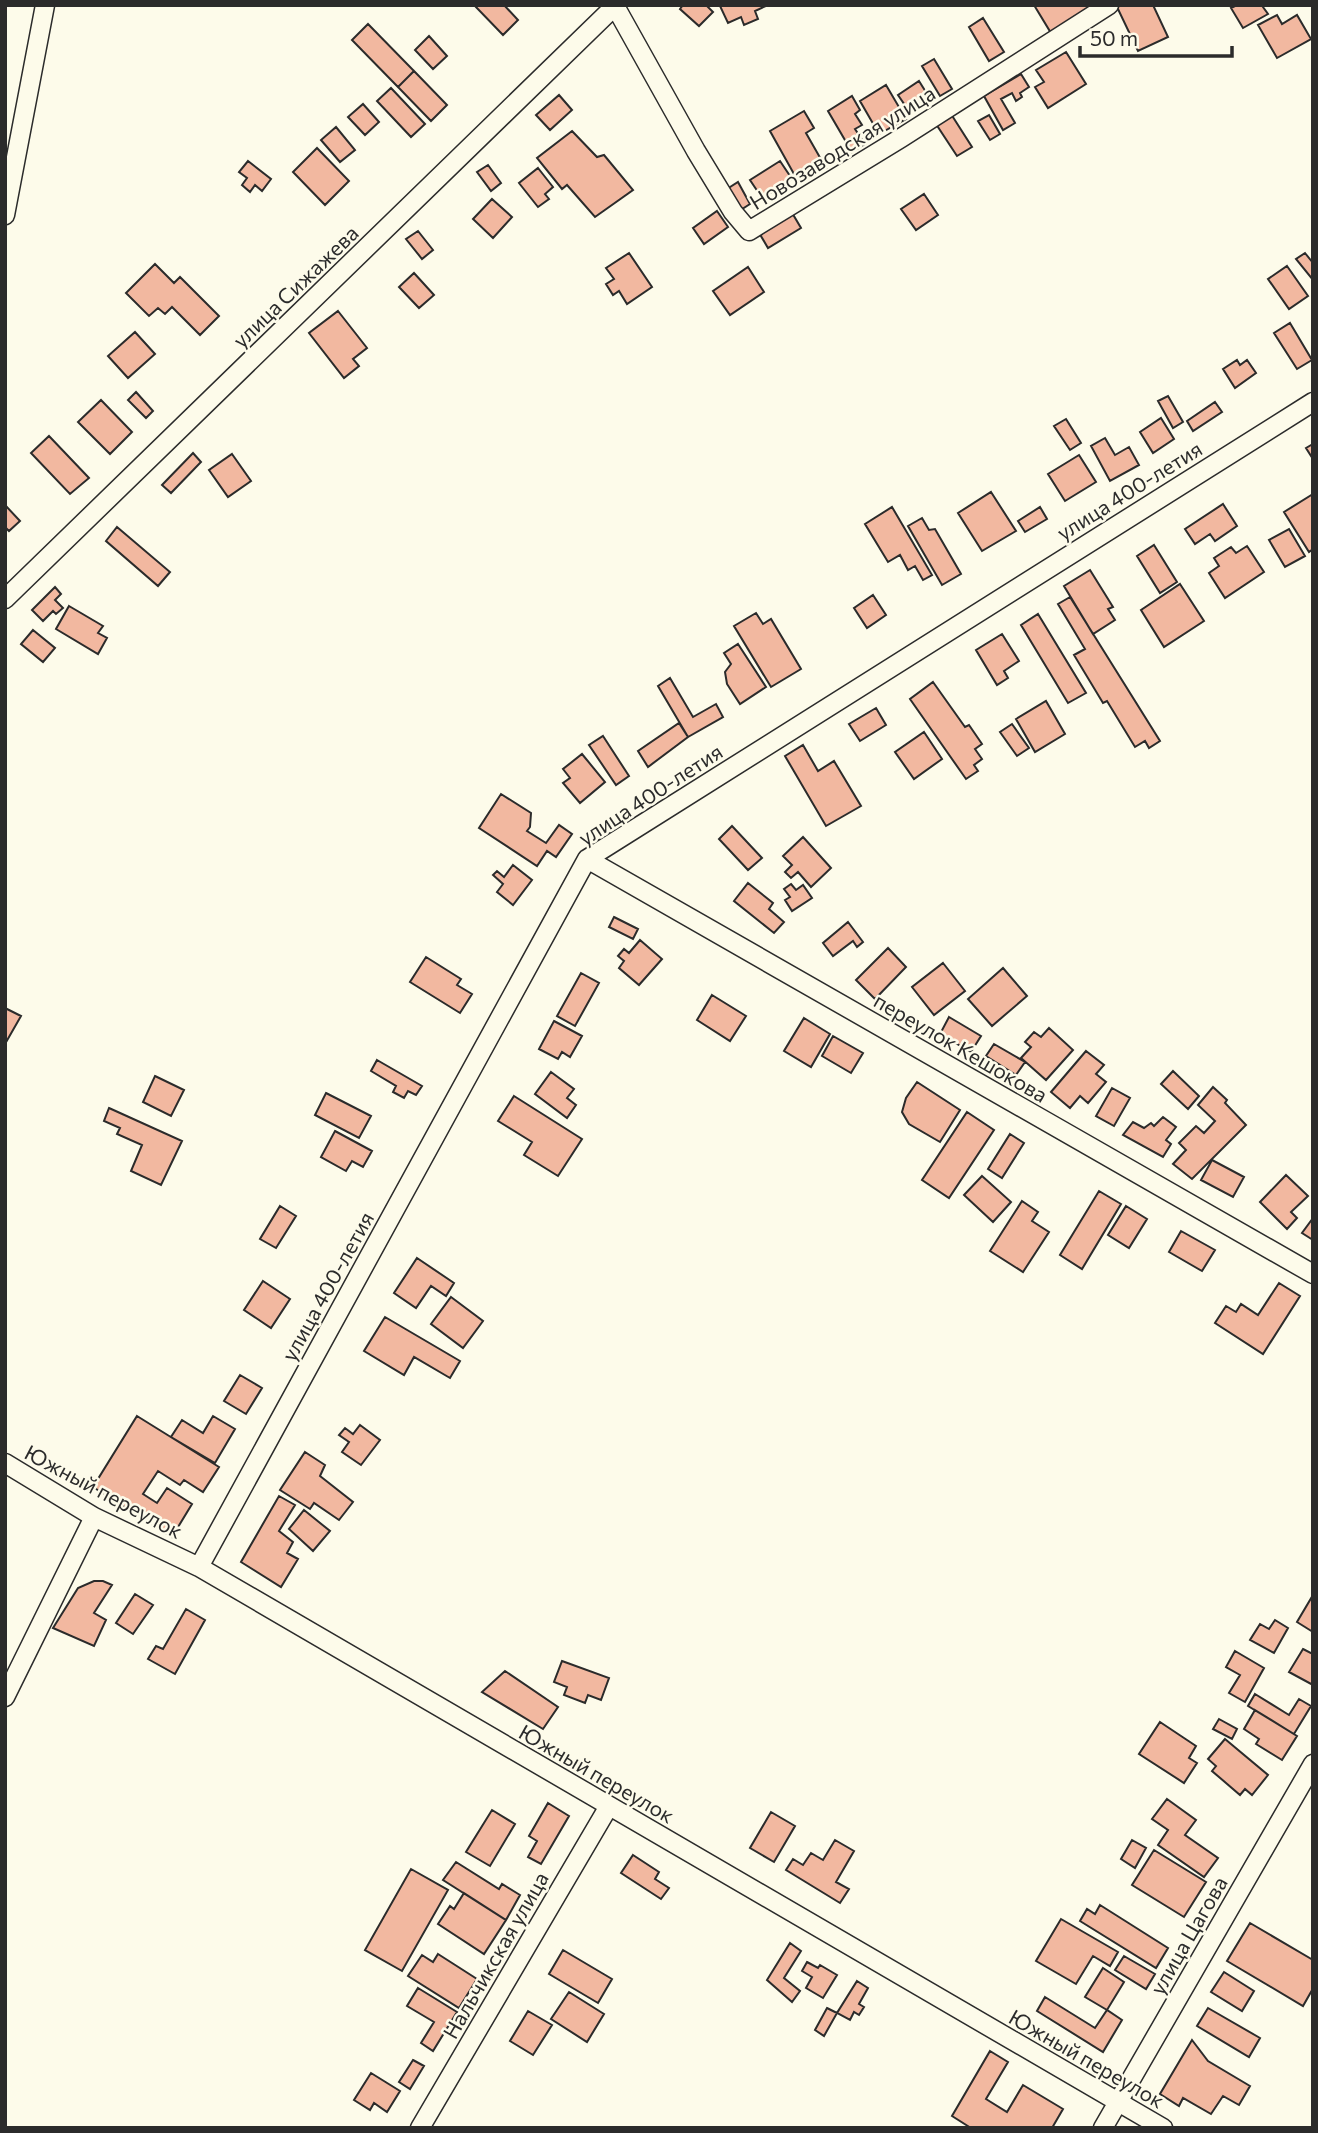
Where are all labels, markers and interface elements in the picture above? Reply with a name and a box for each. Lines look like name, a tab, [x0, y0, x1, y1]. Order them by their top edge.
scale bar	[1080, 14, 1232, 58]
text: 50 m	[1090, 25, 1138, 50]
street label: Новозаводская улица	[745, 80, 939, 214]
street label: улица Сижажева	[227, 220, 363, 352]
street label: улица 400-летия	[1052, 435, 1206, 545]
street label: улица 400-летия	[573, 738, 727, 850]
street label: переулок Кешокова	[870, 987, 1052, 1107]
street label: улица 400-летия	[276, 1207, 378, 1365]
street label: Южный переулок	[21, 1439, 187, 1543]
street label: Южный переулок	[515, 1718, 679, 1828]
street label: Нальчикская улица	[437, 1867, 553, 2043]
street label: улица Цагова	[1144, 1872, 1232, 1998]
street label: Южный переулок	[1005, 2003, 1169, 2113]

